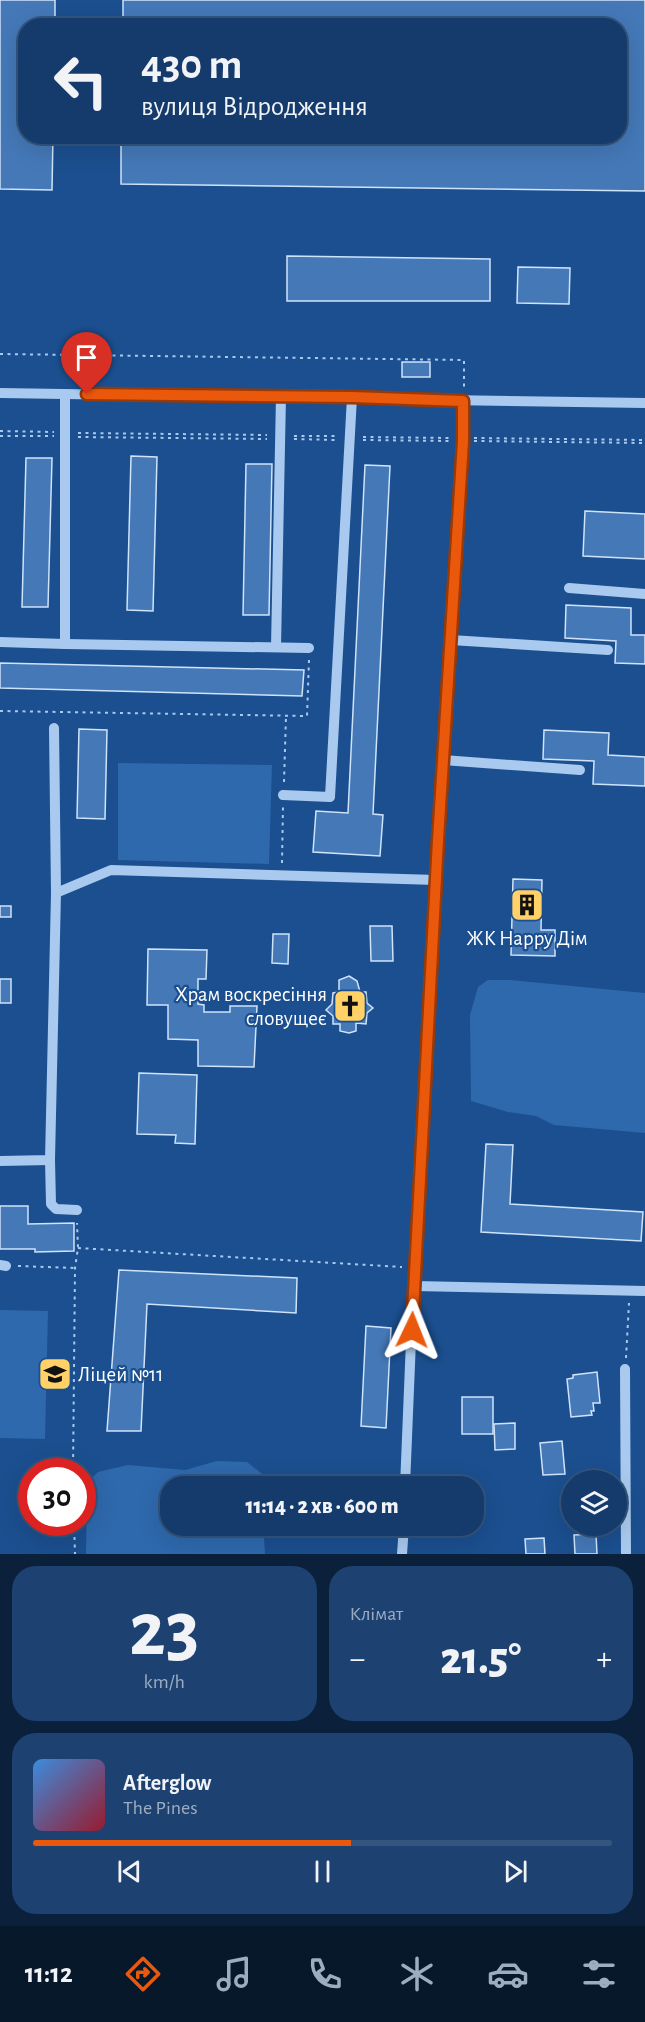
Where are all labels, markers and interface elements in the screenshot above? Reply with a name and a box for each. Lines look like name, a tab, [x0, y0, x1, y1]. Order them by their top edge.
icon: left	[42, 42, 120, 120]
text: 430 m	[141, 44, 242, 86]
text: вулиця Відродження	[141, 93, 368, 120]
pin	[61, 332, 112, 394]
icon: arrive	[70, 341, 103, 374]
building icon: ЖК Happy Дім	[509, 887, 545, 923]
place label: ЖК Happy Дім	[466, 928, 588, 949]
place label: Храм воскресіння словущеє	[175, 984, 327, 1029]
church icon: Храм воскресіння словущеє	[332, 988, 368, 1024]
position arrow	[380, 1298, 444, 1362]
school or university icon: Ліцей №11	[37, 1356, 73, 1392]
place label: Ліцей №11	[78, 1364, 164, 1385]
speed limit sign: 30	[18, 1458, 96, 1536]
map controls	[561, 1470, 627, 1536]
button: layers	[561, 1470, 627, 1536]
text: 11:14 · 2 хв · 600 m	[245, 1495, 399, 1517]
text: 23	[129, 1592, 199, 1670]
text: Клімат	[350, 1604, 403, 1624]
text: 21.5°	[440, 1637, 521, 1682]
text: −	[350, 1643, 365, 1676]
text: +	[596, 1643, 612, 1676]
text: km/h	[144, 1672, 185, 1692]
text: Afterglow	[123, 1772, 211, 1794]
text: The Pines	[123, 1798, 198, 1818]
icon: previous	[113, 1855, 146, 1888]
icon: pause	[306, 1855, 339, 1888]
icon: next	[499, 1855, 532, 1888]
icon: directions	[122, 1953, 164, 1995]
icon: music	[213, 1953, 255, 1995]
icon: phone	[304, 1953, 346, 1995]
icon: climate	[396, 1953, 438, 1995]
icon: car	[487, 1953, 529, 1995]
icon: filters	[578, 1953, 620, 1995]
text: 11:12	[25, 1960, 73, 1987]

